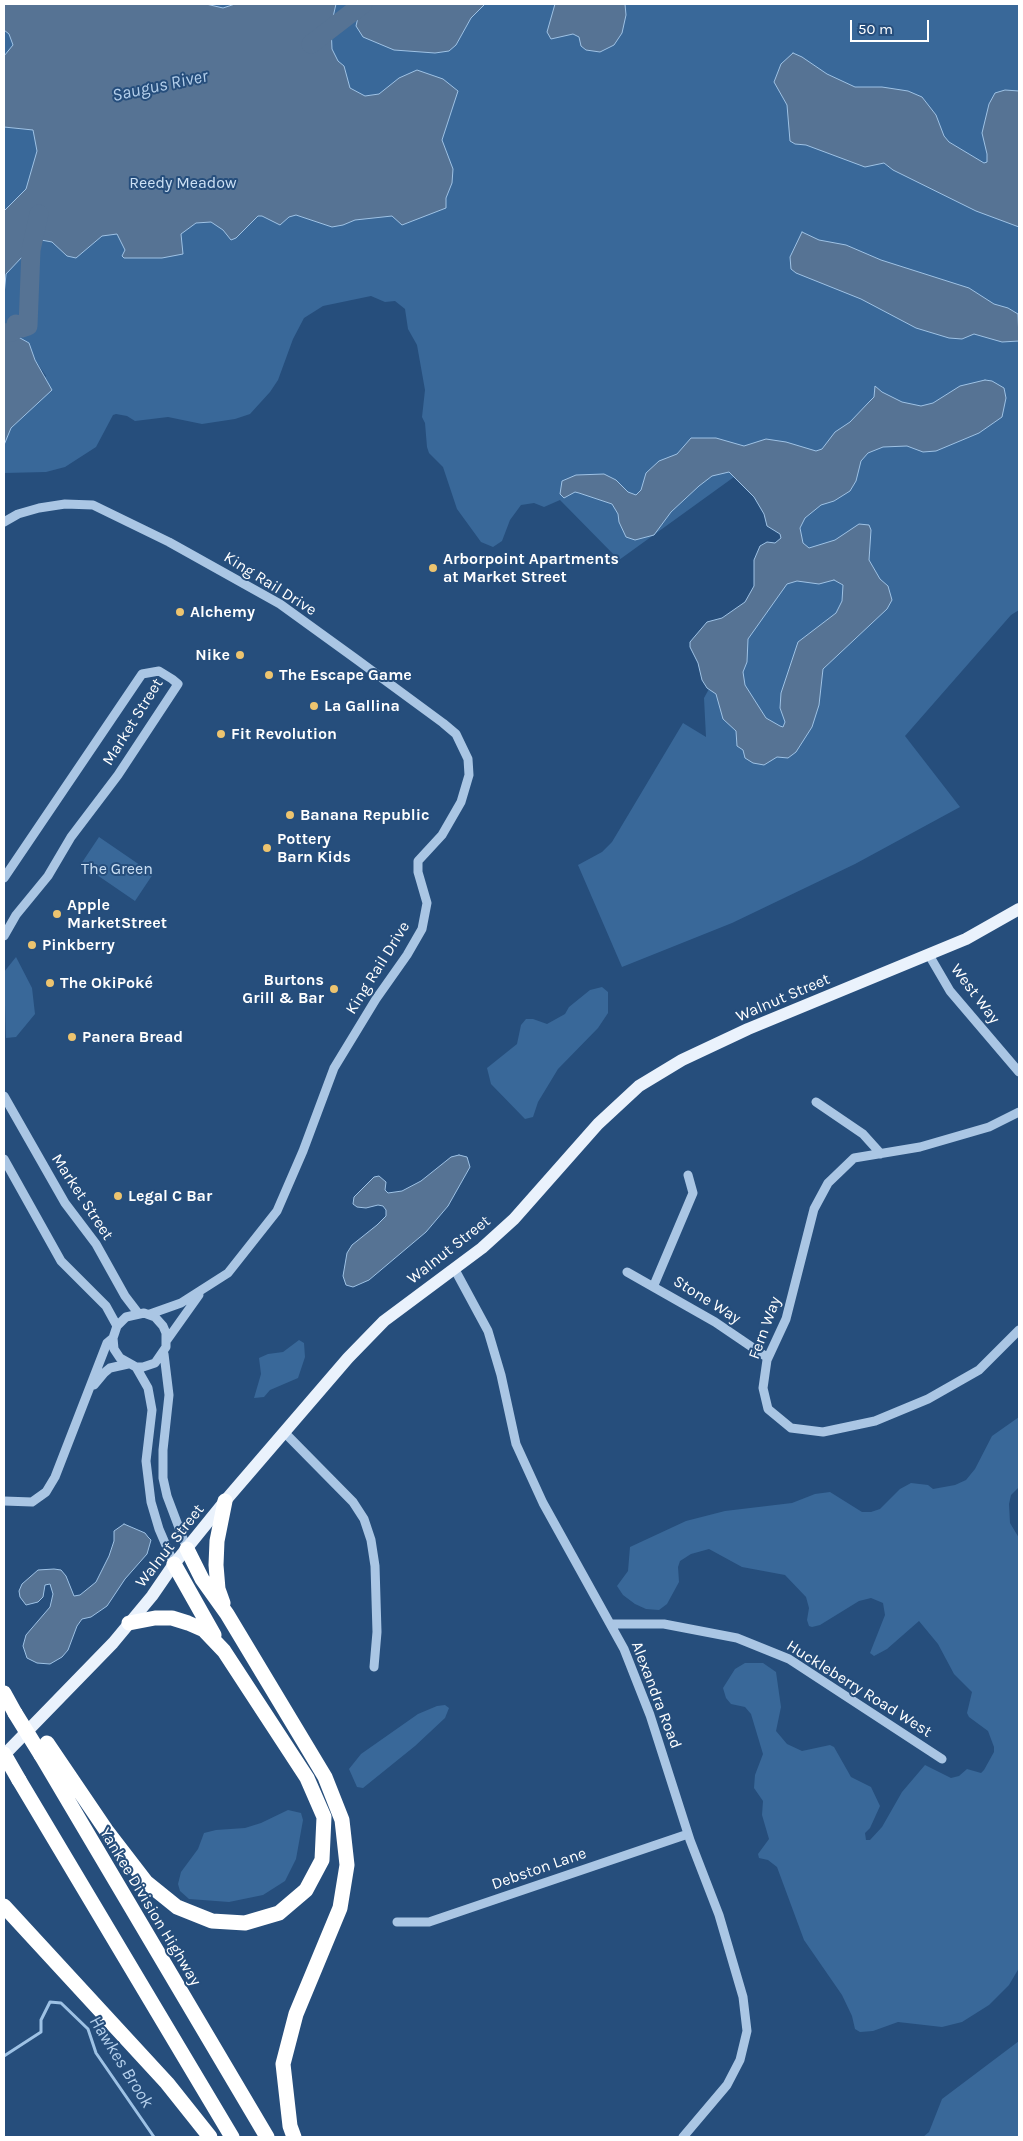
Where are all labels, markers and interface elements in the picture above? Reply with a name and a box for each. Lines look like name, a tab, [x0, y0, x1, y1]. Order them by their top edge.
scale bar	[853, 10, 932, 42]
text: 50 m	[858, 20, 893, 38]
water label: Saugus River	[110, 65, 210, 107]
park label: Reedy Meadow	[129, 173, 237, 193]
street label: King Rail Drive	[220, 548, 320, 620]
place label: Arborpoint Apartments at Market Street	[443, 549, 619, 587]
marker: Arborpoint Apartments at Market Street	[427, 562, 439, 574]
place label: Alchemy	[190, 602, 255, 622]
marker: Alchemy	[174, 606, 186, 618]
place label: Nike	[195, 645, 230, 665]
marker: Nike	[234, 649, 246, 661]
place label: The Escape Game	[279, 665, 412, 685]
marker: The Escape Game	[263, 669, 275, 681]
street label: Market Street	[99, 675, 167, 769]
place label: La Gallina	[324, 696, 400, 716]
marker: La Gallina	[308, 700, 320, 712]
place label: Fit Revolution	[231, 724, 337, 744]
marker: Fit Revolution	[215, 728, 227, 740]
place label: Banana Republic	[300, 805, 429, 825]
marker: Banana Republic	[284, 809, 296, 821]
place label: Pottery Barn Kids	[277, 829, 351, 867]
marker: Pottery Barn Kids	[261, 842, 273, 854]
park label: The Green	[81, 859, 153, 879]
place label: Apple MarketStreet	[67, 895, 167, 933]
marker: Apple MarketStreet	[51, 908, 63, 920]
street label: King Rail Drive	[342, 918, 414, 1018]
place label: Pinkberry	[42, 935, 115, 955]
marker: Pinkberry	[26, 939, 38, 951]
street label: West Way	[946, 960, 1004, 1028]
place label: Burtons Grill & Bar	[242, 970, 324, 1008]
street label: Walnut Street	[733, 970, 833, 1026]
place label: The OkiPoké	[60, 973, 153, 993]
marker: The OkiPoké	[44, 977, 56, 989]
marker: Burtons Grill & Bar	[328, 983, 340, 995]
place label: Panera Bread	[82, 1027, 183, 1047]
marker: Panera Bread	[66, 1031, 78, 1043]
street label: Market Street	[47, 1150, 117, 1244]
place label: Legal C Bar	[128, 1186, 212, 1206]
marker: Legal C Bar	[112, 1190, 124, 1202]
street label: Walnut Street	[404, 1212, 494, 1288]
street label: Stone Way	[670, 1272, 744, 1328]
street label: Fern Way	[745, 1294, 785, 1362]
street label: Walnut Street	[132, 1501, 208, 1591]
street label: Huckleberry Road West	[783, 1636, 935, 1742]
street label: Alexandra Road	[627, 1639, 685, 1751]
street label: Yankee Division Highway	[95, 1824, 205, 1990]
street label: Debston Lane	[489, 1844, 589, 1894]
water label: Hawkes Brook	[84, 2012, 158, 2112]

